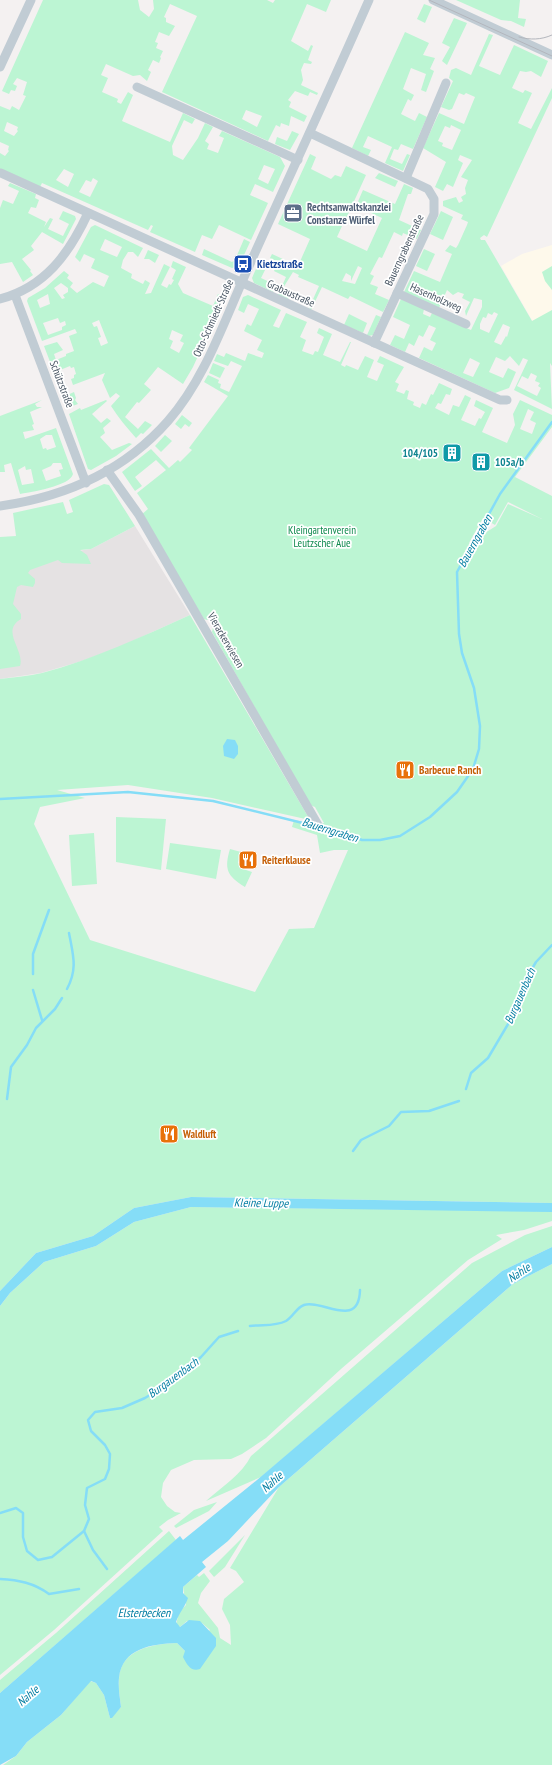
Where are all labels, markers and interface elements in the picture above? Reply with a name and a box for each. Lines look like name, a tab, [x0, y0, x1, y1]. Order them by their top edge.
place label: Rechtsanwaltskanzlei Constanze Würfel	[307, 200, 392, 227]
office icon: Rechtsanwaltskanzlei Constanze Würfel	[282, 202, 304, 224]
street label: Bauerngrabenstraße	[381, 212, 427, 288]
bus stop icon: Kietzstraße	[232, 253, 254, 275]
place label: Kietzstraße	[257, 257, 303, 271]
street label: Grabaustraße	[265, 276, 317, 310]
street label: Otto-Schmiedt-Straße	[190, 277, 237, 359]
street label: Hasenholzweg	[408, 279, 464, 315]
street label: Schützstraße	[47, 358, 78, 410]
building icon: 104/105	[441, 442, 463, 464]
place label: 104/105	[403, 446, 438, 460]
building icon: 105a/b	[470, 451, 492, 473]
place label: 105a/b	[495, 455, 524, 469]
water label: Bauerngraben	[454, 511, 496, 570]
park label: Kleingartenverein Leutzscher Aue	[288, 523, 356, 550]
street label: Vierackerwiesen	[204, 609, 248, 670]
restaurant icon: Barbecue Ranch	[394, 759, 416, 781]
place label: Barbecue Ranch	[419, 763, 481, 777]
water label: Bauerngraben	[300, 814, 361, 845]
restaurant icon: Reiterklause	[237, 849, 259, 871]
place label: Reiterklause	[262, 853, 311, 867]
water label: Burgauenbach	[501, 965, 539, 1026]
restaurant icon: Waldluft	[158, 1123, 180, 1145]
place label: Waldluft	[182, 1127, 217, 1141]
water label: Kleine Luppe	[234, 1195, 289, 1210]
water label: Nahle	[504, 1259, 534, 1286]
water label: Burgauenbach	[144, 1354, 202, 1401]
water label: Nahle	[258, 1467, 286, 1495]
water label: Elsterbecken	[118, 1605, 171, 1620]
water label: Nahle	[14, 1681, 43, 1709]

